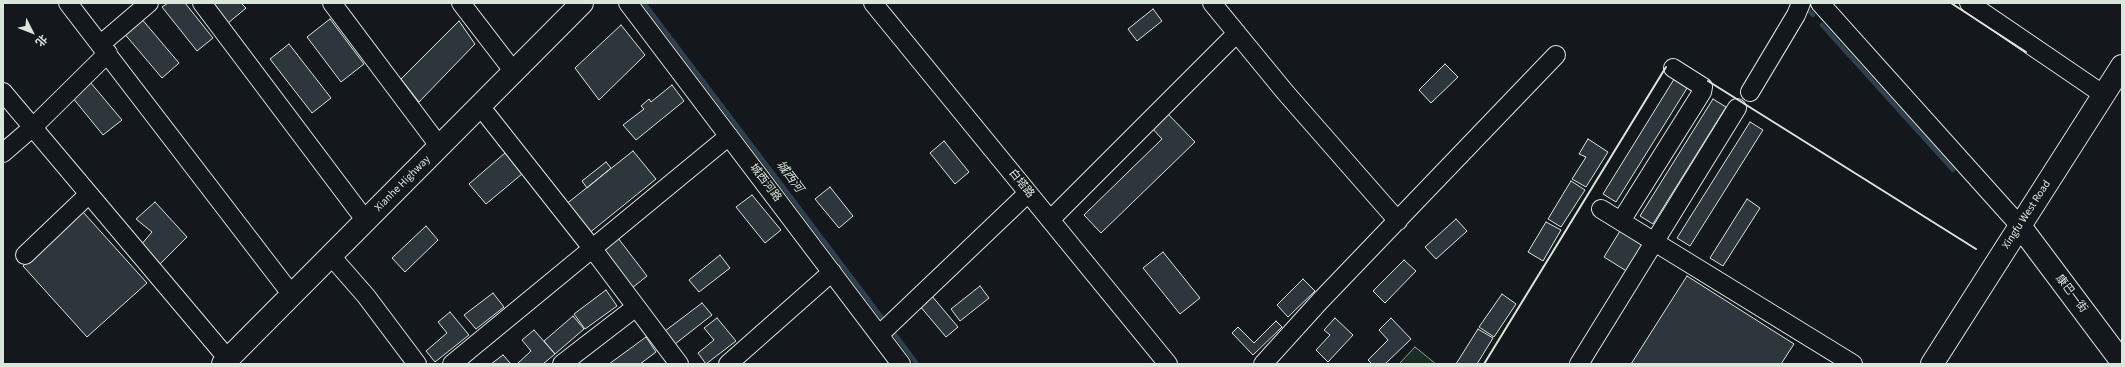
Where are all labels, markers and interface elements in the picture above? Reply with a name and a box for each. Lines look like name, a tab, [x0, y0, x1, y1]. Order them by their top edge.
north arrow	[12, 12, 52, 52]
text: 北	[32, 31, 51, 49]
street label: Xianhe Highway	[372, 153, 434, 215]
water label: 城西河	[772, 158, 806, 196]
street label: 城西河路	[746, 161, 784, 205]
street label: 白塔路	[1005, 167, 1037, 201]
street label: Xingfu West Road	[2000, 178, 2054, 252]
street label: 康巴一街	[2052, 272, 2090, 316]

